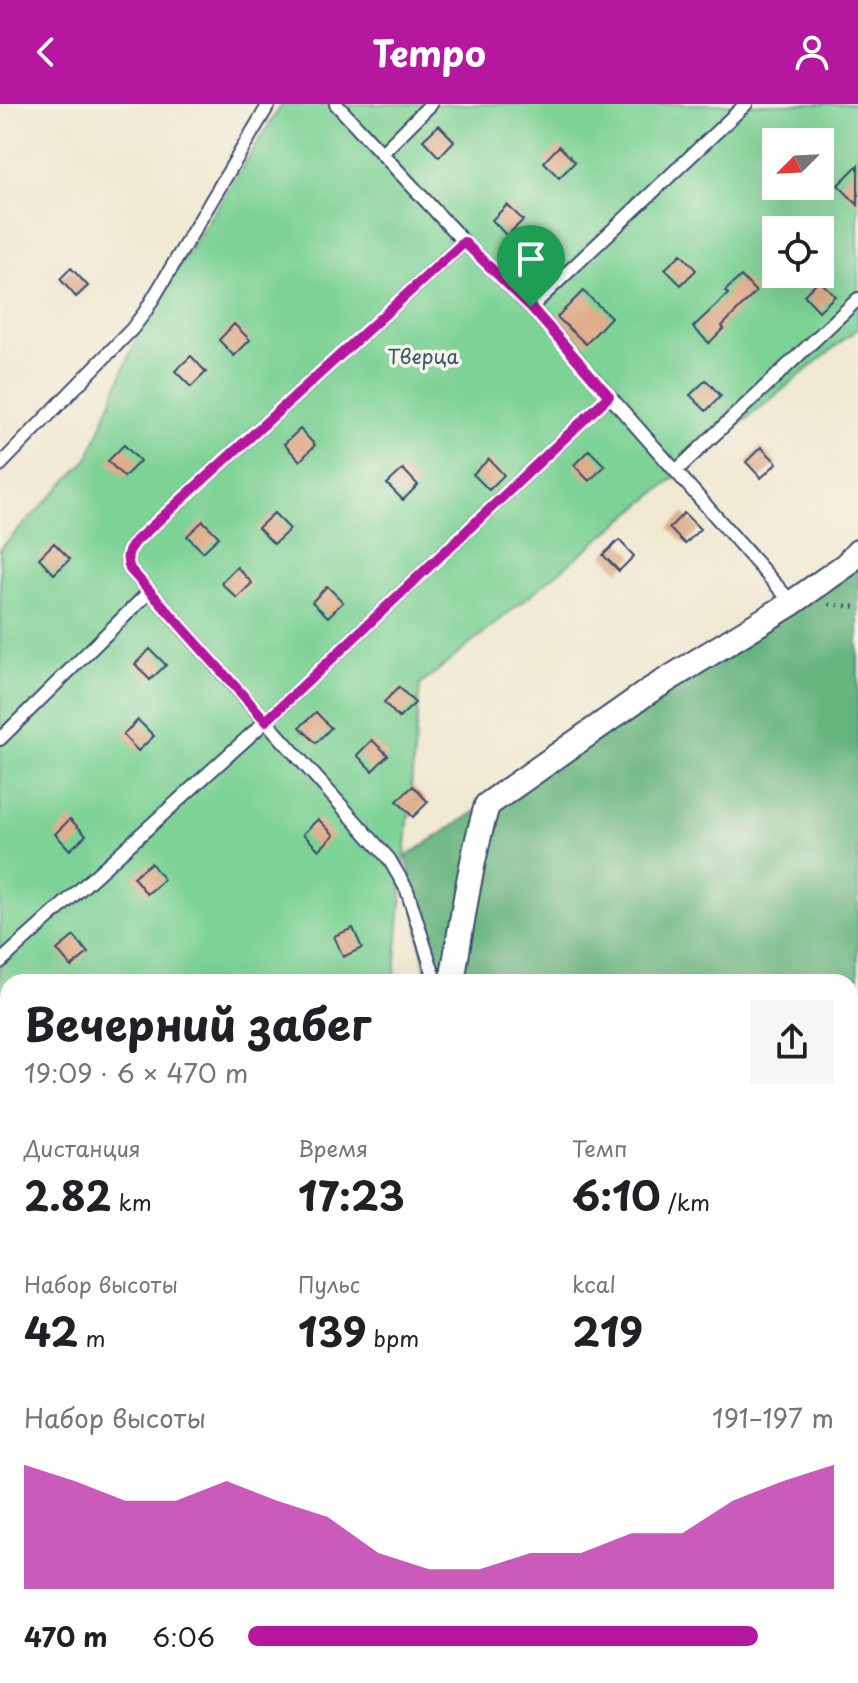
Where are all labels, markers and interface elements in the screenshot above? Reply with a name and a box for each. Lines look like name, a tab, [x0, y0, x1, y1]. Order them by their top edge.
text: Tempo	[372, 25, 486, 79]
icon: back	[24, 30, 68, 74]
icon: person	[790, 30, 834, 74]
north arrow	[762, 128, 834, 200]
map controls	[762, 128, 834, 288]
button: locate	[762, 216, 834, 288]
pin	[497, 225, 565, 307]
icon: arrive	[509, 237, 553, 281]
park label: Тверца	[387, 341, 459, 371]
text: Вечерний забег	[24, 990, 371, 1056]
button: share	[750, 1000, 834, 1084]
text: 19:09 · 6 × 470 m	[24, 1053, 248, 1092]
text: Дистанция	[24, 1131, 141, 1164]
text: Время	[298, 1131, 368, 1164]
text: Темп	[572, 1131, 628, 1164]
text: 2.82	[24, 1164, 111, 1225]
text: 17:23	[298, 1164, 405, 1225]
text: 6:10	[572, 1164, 661, 1225]
text: km	[111, 1185, 152, 1218]
text: /km	[661, 1185, 710, 1218]
text: Набор высоты	[24, 1267, 178, 1300]
text: Пульс	[298, 1267, 360, 1300]
text: kcal	[572, 1267, 616, 1300]
text: 42	[24, 1300, 78, 1361]
text: 139	[298, 1300, 367, 1361]
text: 219	[572, 1300, 643, 1361]
text: m	[78, 1321, 105, 1354]
text: bpm	[367, 1321, 419, 1354]
text: Набор высоты	[24, 1398, 206, 1437]
text: 191–197 m	[712, 1398, 834, 1437]
text: 470 m	[24, 1617, 107, 1656]
text: 6:06	[152, 1617, 215, 1656]

